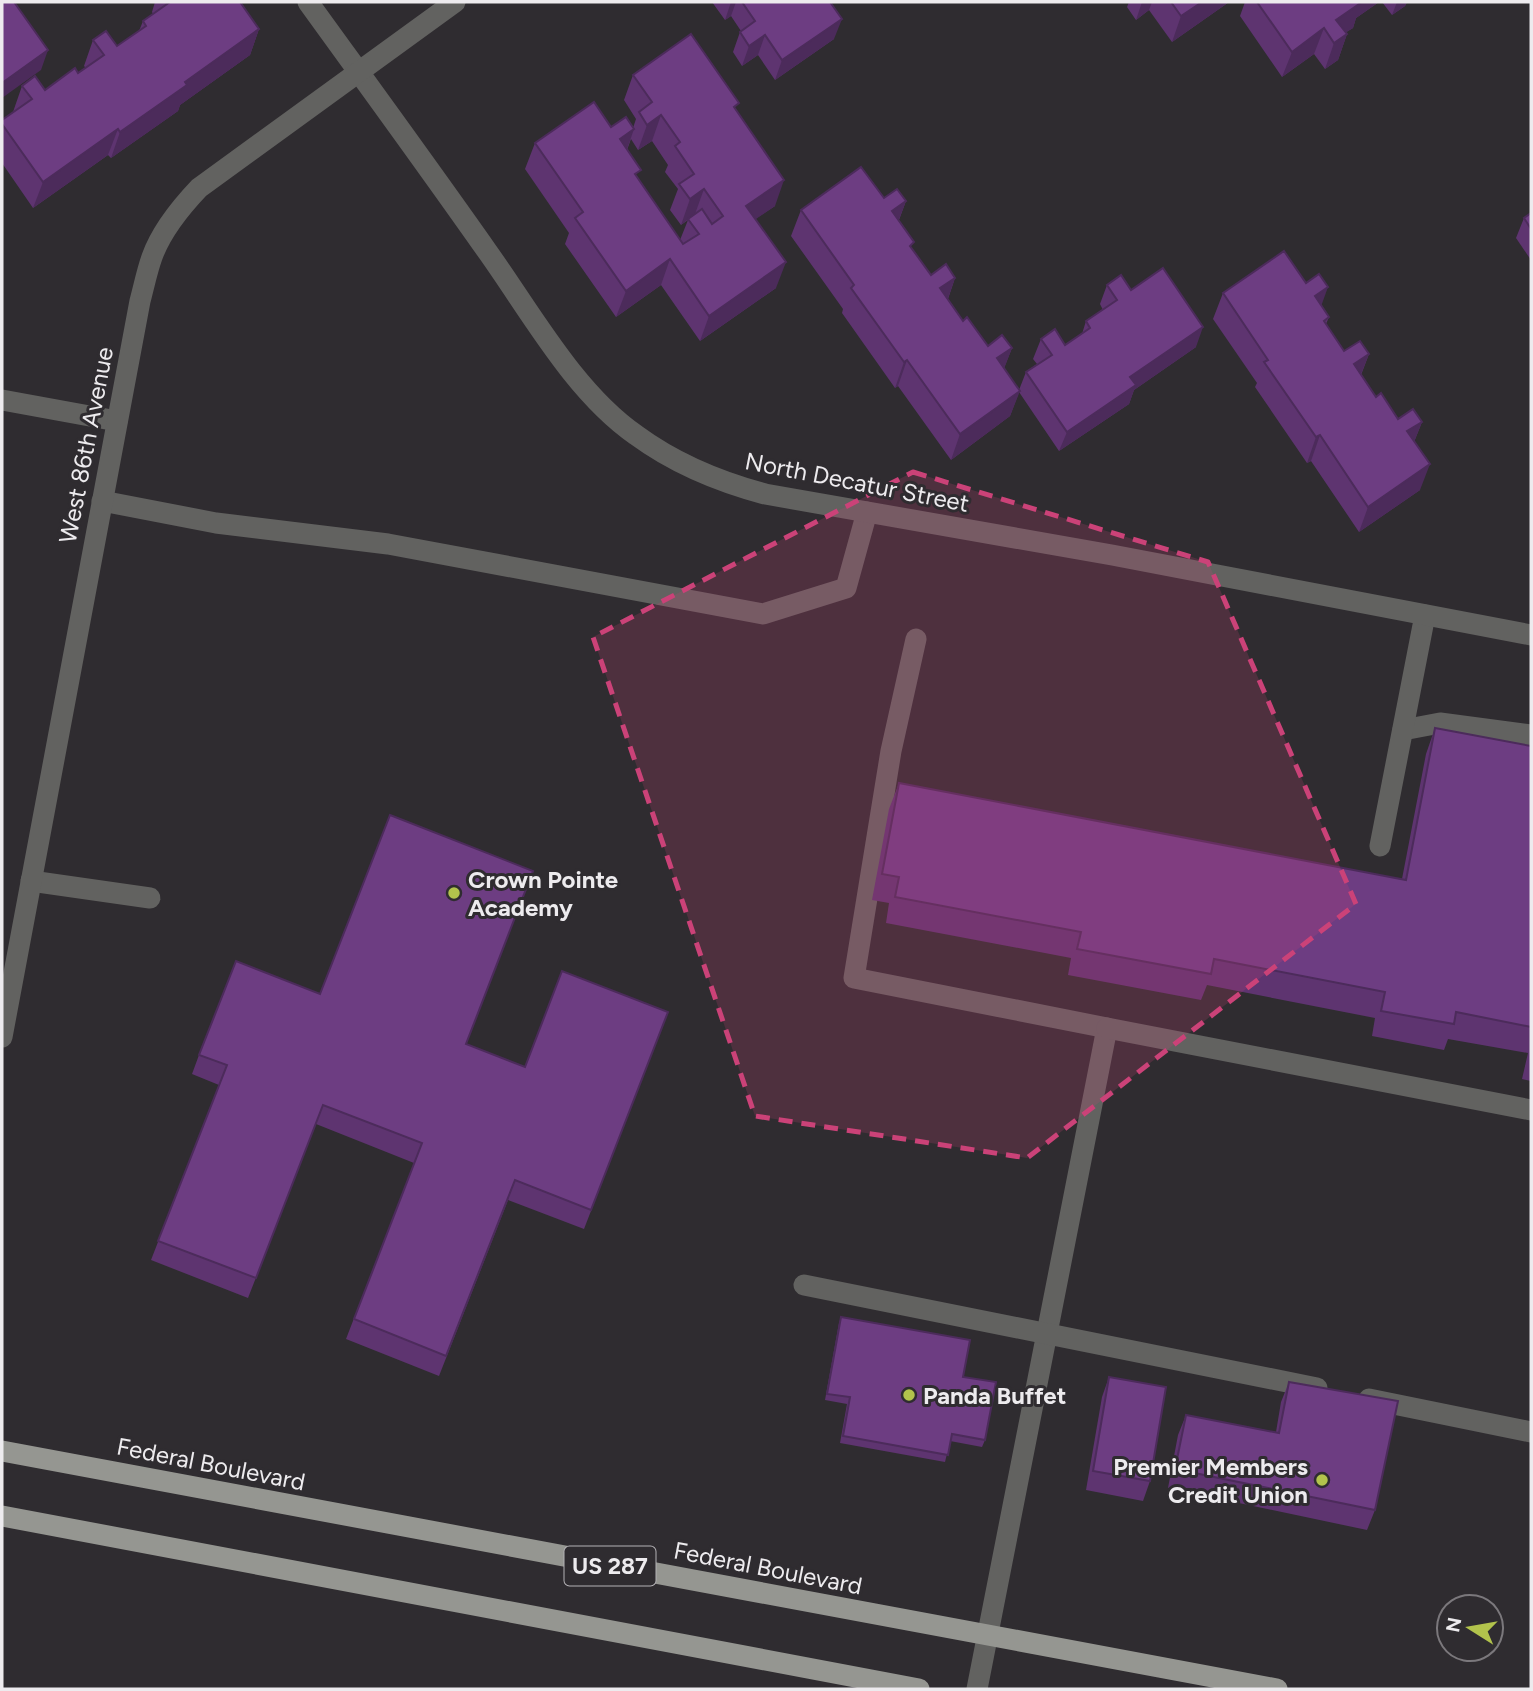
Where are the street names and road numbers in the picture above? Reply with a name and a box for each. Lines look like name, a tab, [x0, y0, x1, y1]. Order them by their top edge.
street label: West 86th Avenue	[53, 344, 119, 546]
street label: North Decatur Street	[743, 446, 971, 518]
street label: Federal Boulevard	[114, 1432, 308, 1496]
street label: Federal Boulevard	[671, 1536, 865, 1600]
road number: US 287	[564, 1546, 656, 1586]

